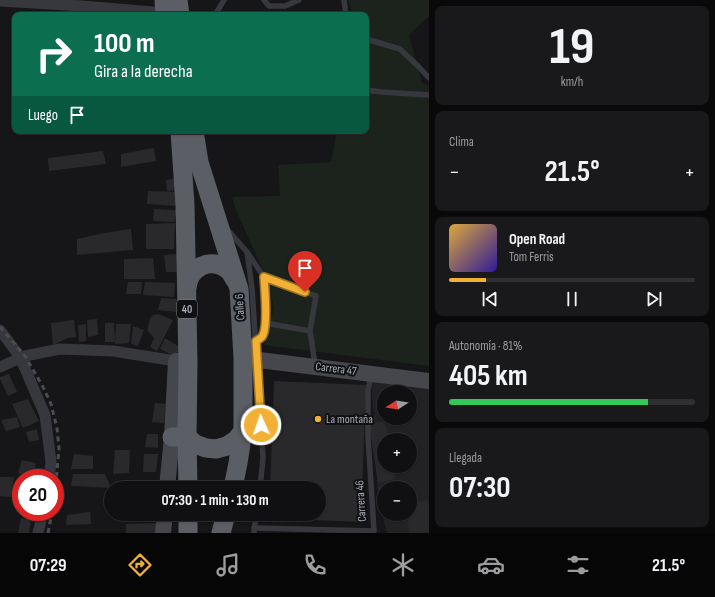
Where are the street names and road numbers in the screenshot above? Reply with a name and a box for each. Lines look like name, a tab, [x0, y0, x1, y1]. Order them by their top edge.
street label: Calle 6	[232, 293, 248, 321]
road number: 40	[177, 300, 197, 318]
street label: Carrera 47	[315, 359, 358, 379]
street label: Carrera 46	[352, 480, 370, 522]

